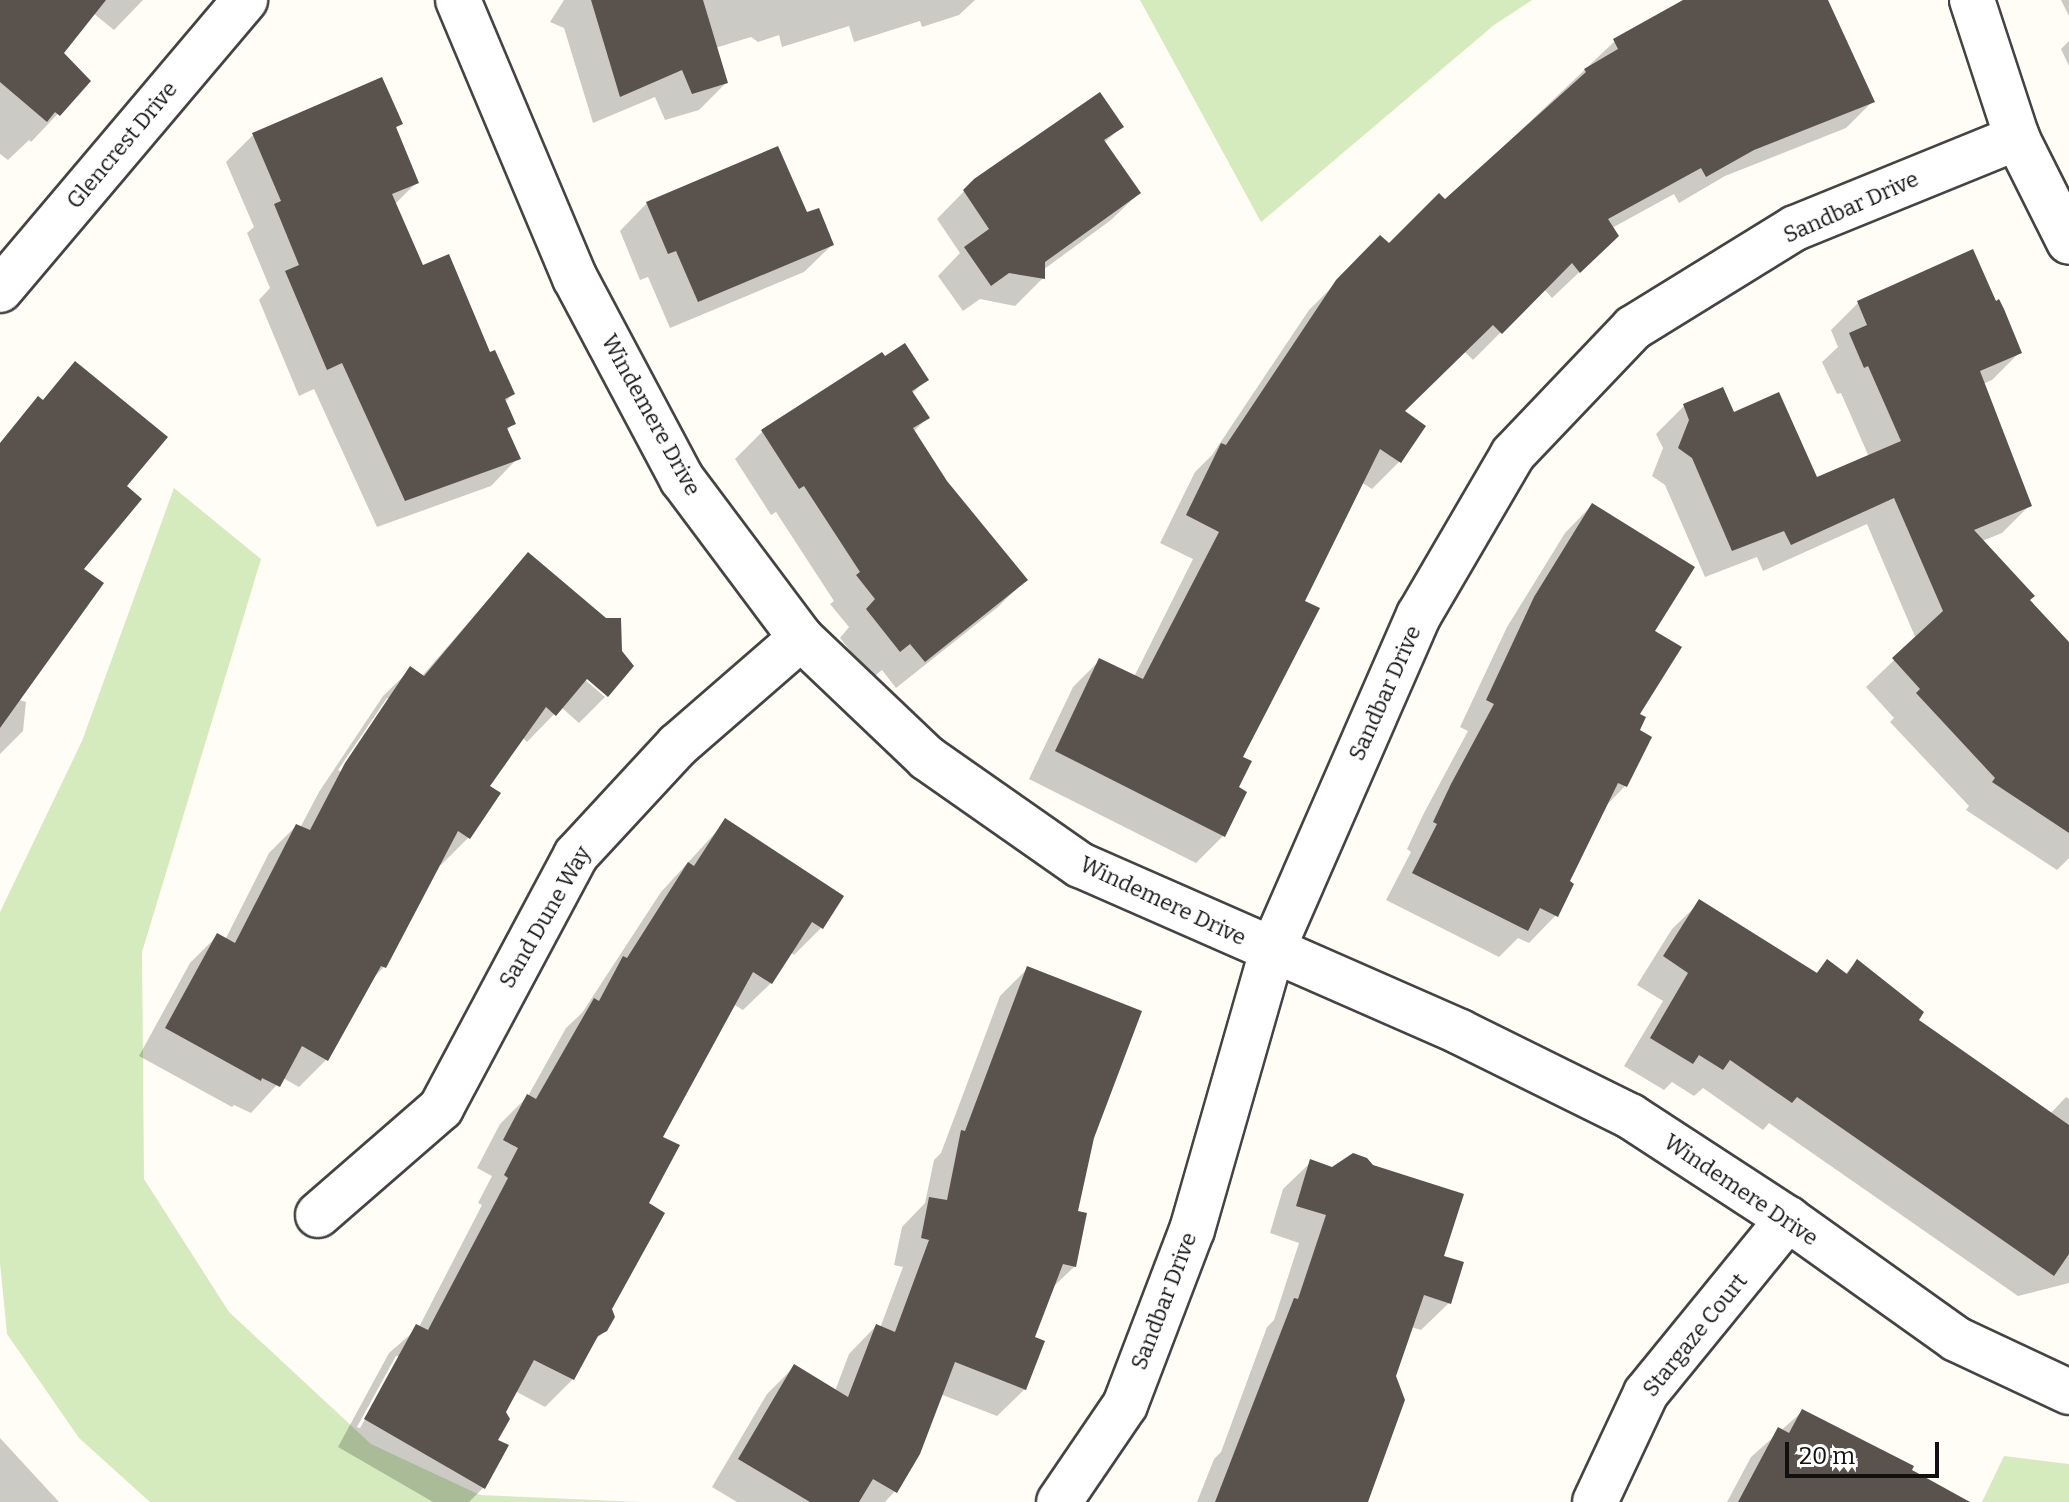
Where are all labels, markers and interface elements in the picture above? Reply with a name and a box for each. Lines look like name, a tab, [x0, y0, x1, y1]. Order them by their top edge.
street label: Glencrest Drive	[61, 76, 183, 214]
street label: Sandbar Drive	[1779, 165, 1923, 249]
street label: Windemere Drive	[596, 330, 706, 500]
street label: Sandbar Drive	[1343, 621, 1427, 765]
street label: Sand Dune Way	[494, 841, 596, 993]
street label: Windemere Drive	[1076, 851, 1250, 951]
street label: Windemere Drive	[1659, 1129, 1823, 1251]
street label: Sandbar Drive	[1126, 1229, 1202, 1373]
street label: Stargaze Court	[1637, 1268, 1753, 1402]
scale bar	[1789, 1426, 1943, 1476]
text: 20 m	[1799, 1442, 1855, 1470]

